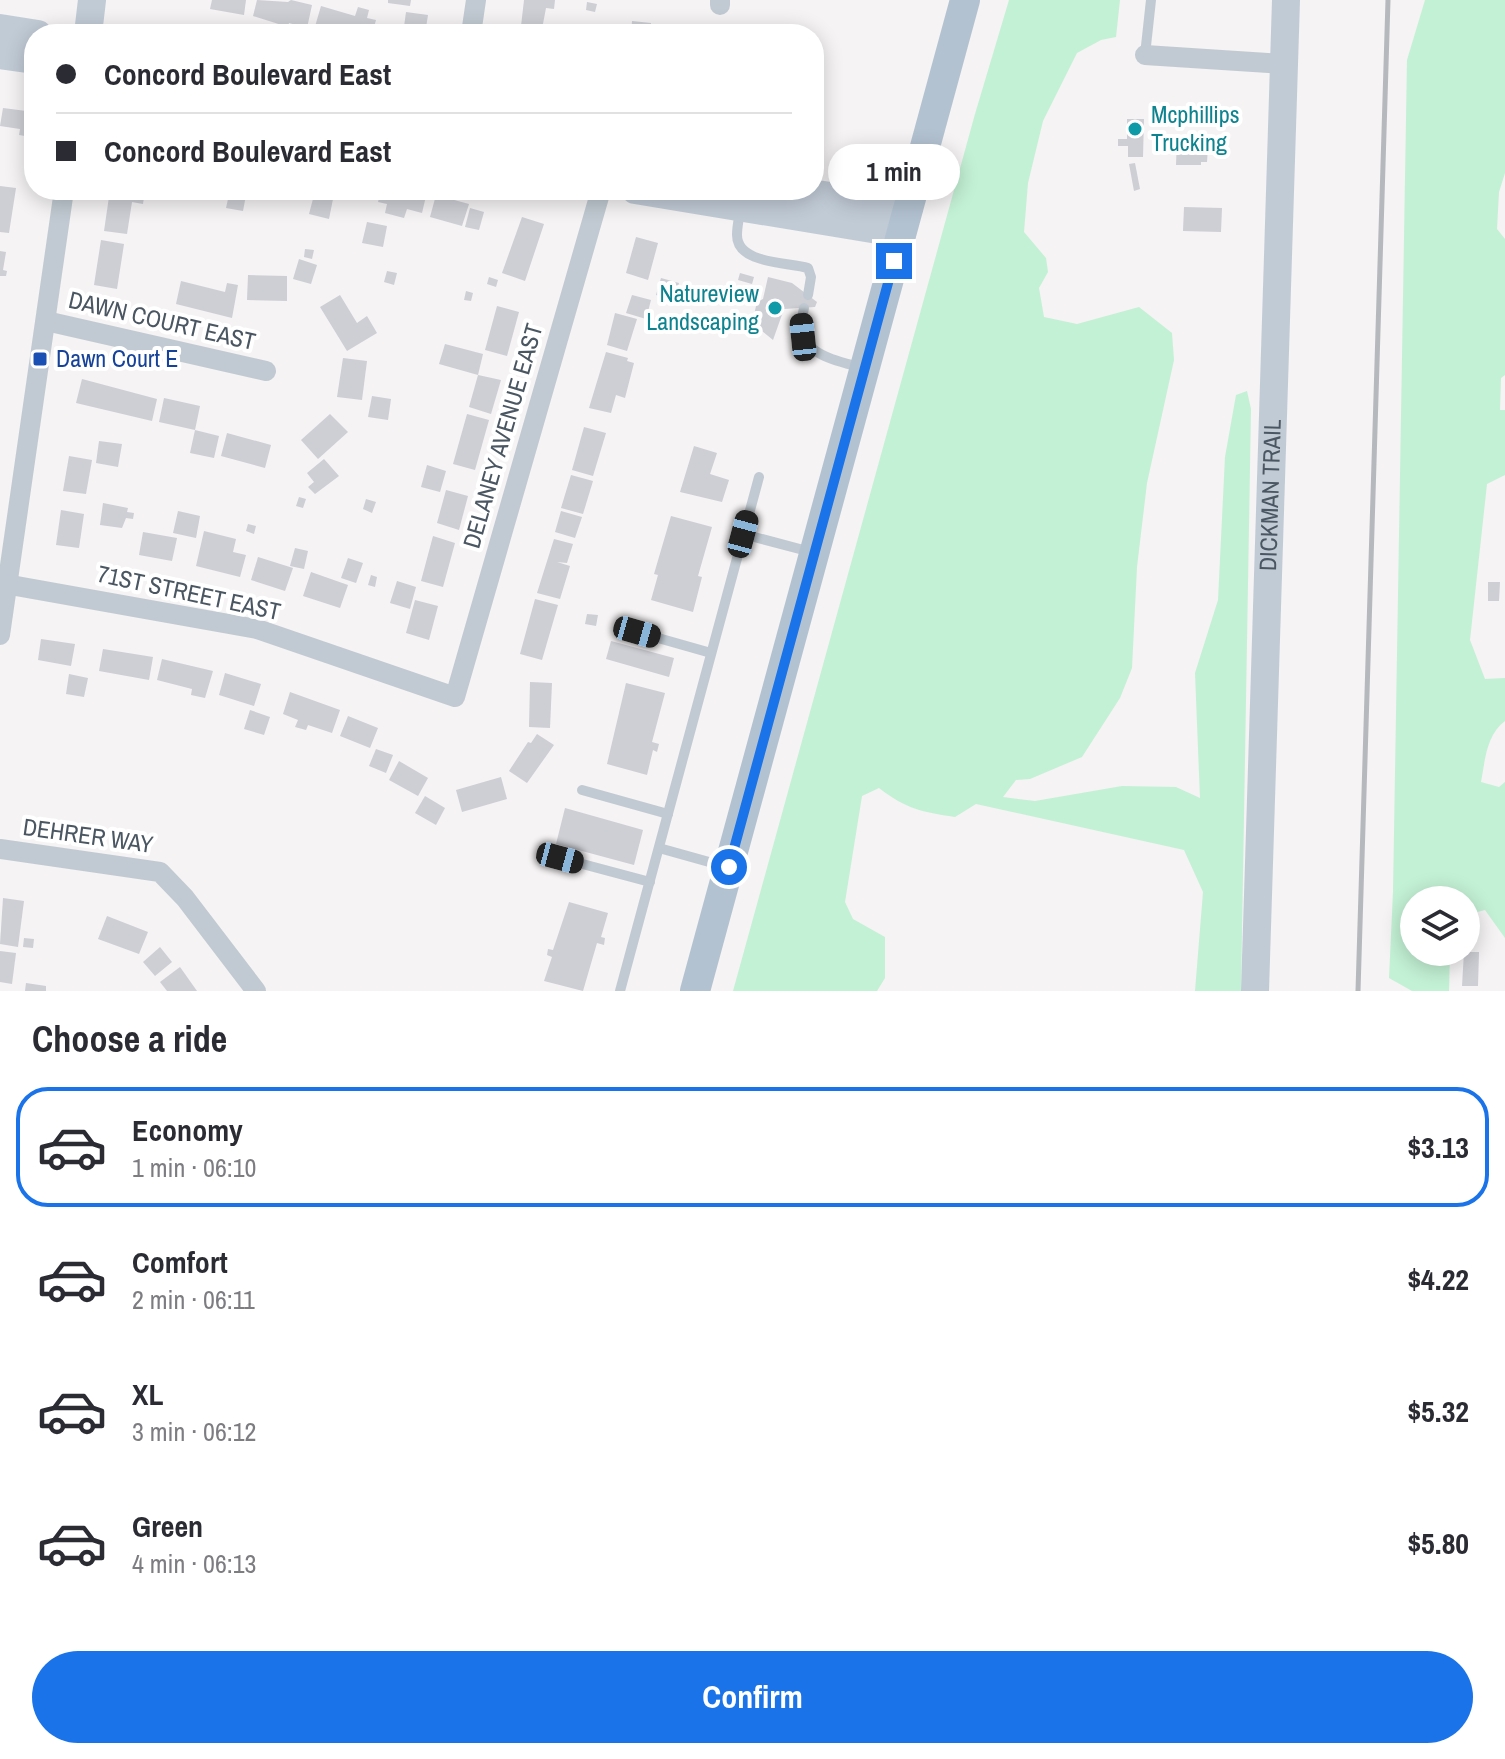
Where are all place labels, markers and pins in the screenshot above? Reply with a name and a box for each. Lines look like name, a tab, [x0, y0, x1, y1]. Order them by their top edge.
place label: Mcphillips Trucking	[1151, 98, 1240, 158]
marker: Mcphillips Trucking	[1126, 120, 1144, 138]
place label: Natureview Landscaping	[646, 277, 760, 337]
marker: Natureview Landscaping	[766, 299, 784, 317]
place label: Dawn Court E	[56, 342, 179, 374]
marker: Dawn Court E	[31, 350, 49, 368]

